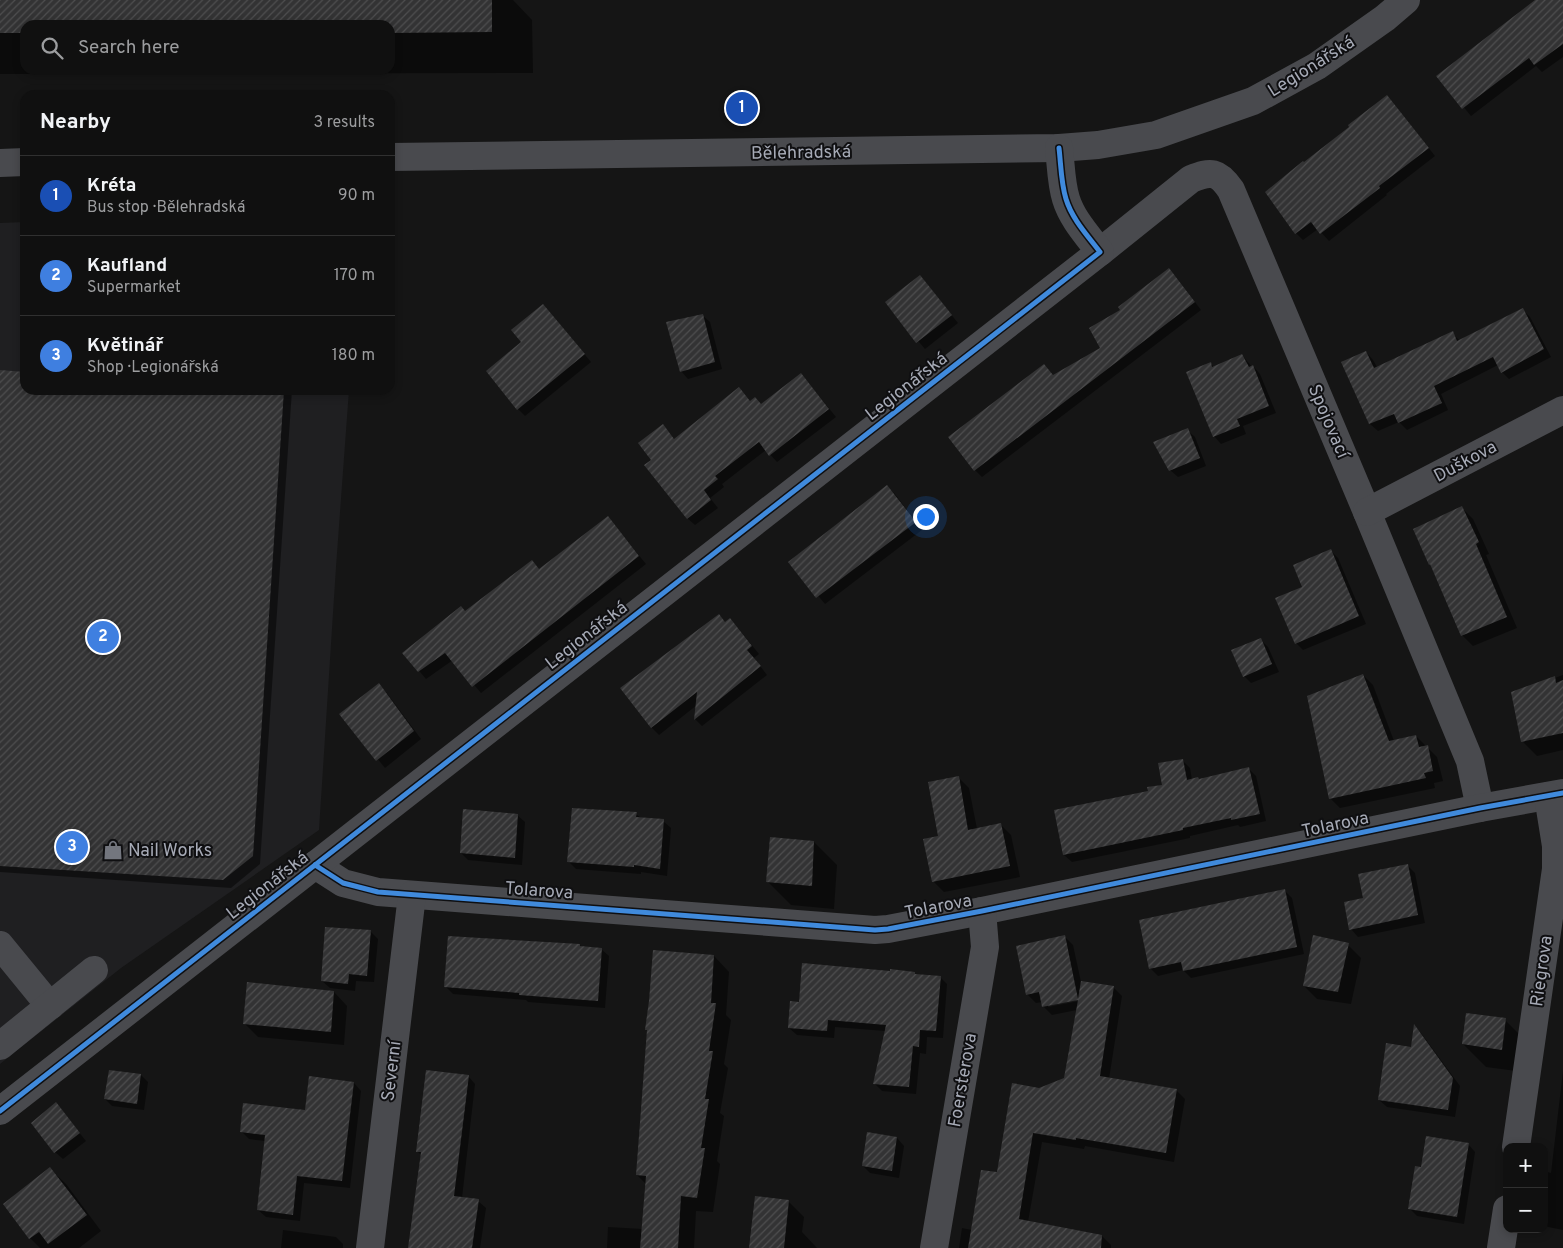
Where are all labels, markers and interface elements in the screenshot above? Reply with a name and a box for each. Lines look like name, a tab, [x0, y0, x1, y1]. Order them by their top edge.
search box	[20, 20, 395, 75]
street label: Legionářská	[1264, 31, 1360, 103]
icon: search	[38, 34, 66, 62]
text: Search here	[78, 36, 180, 60]
pin: 1	[726, 89, 758, 127]
text: Nearby	[40, 109, 111, 136]
text: 3 results	[313, 113, 375, 133]
street label: Bělehradská	[751, 141, 851, 166]
text: Kréta	[87, 174, 136, 198]
text: 1	[53, 186, 59, 206]
text: 90 m	[338, 186, 375, 206]
text: Bus stop · Bělehradská	[87, 198, 246, 218]
text: Kaufland	[87, 254, 167, 278]
text: 2	[51, 266, 61, 286]
text: 170 m	[334, 266, 375, 286]
text: Supermarket	[87, 278, 181, 298]
text: Květinář	[87, 334, 163, 358]
text: 3	[51, 346, 61, 366]
text: 180 m	[332, 346, 375, 366]
street label: Legionářská	[861, 348, 953, 427]
text: Shop · Legionářská	[87, 358, 219, 378]
street label: Spojovací	[1302, 381, 1354, 463]
street label: Duškova	[1430, 436, 1501, 488]
your location	[913, 504, 939, 530]
street label: Legionářská	[541, 597, 633, 676]
pin: 2	[87, 618, 119, 656]
street label: Tolarova	[1300, 807, 1371, 844]
pin: 3	[56, 828, 88, 866]
shop icon: Nail Works	[102, 839, 124, 861]
place label: Nail Works	[128, 840, 212, 863]
street label: Legionářská	[222, 847, 314, 926]
street label: Tolarova	[504, 878, 574, 905]
street label: Tolarova	[903, 890, 974, 925]
street label: Riegrova	[1526, 934, 1559, 1008]
street label: Foersterova	[944, 1031, 983, 1129]
street label: Severní	[377, 1038, 408, 1103]
map controls	[1503, 1143, 1548, 1233]
button: +	[1503, 1143, 1548, 1188]
button: −	[1503, 1188, 1548, 1233]

